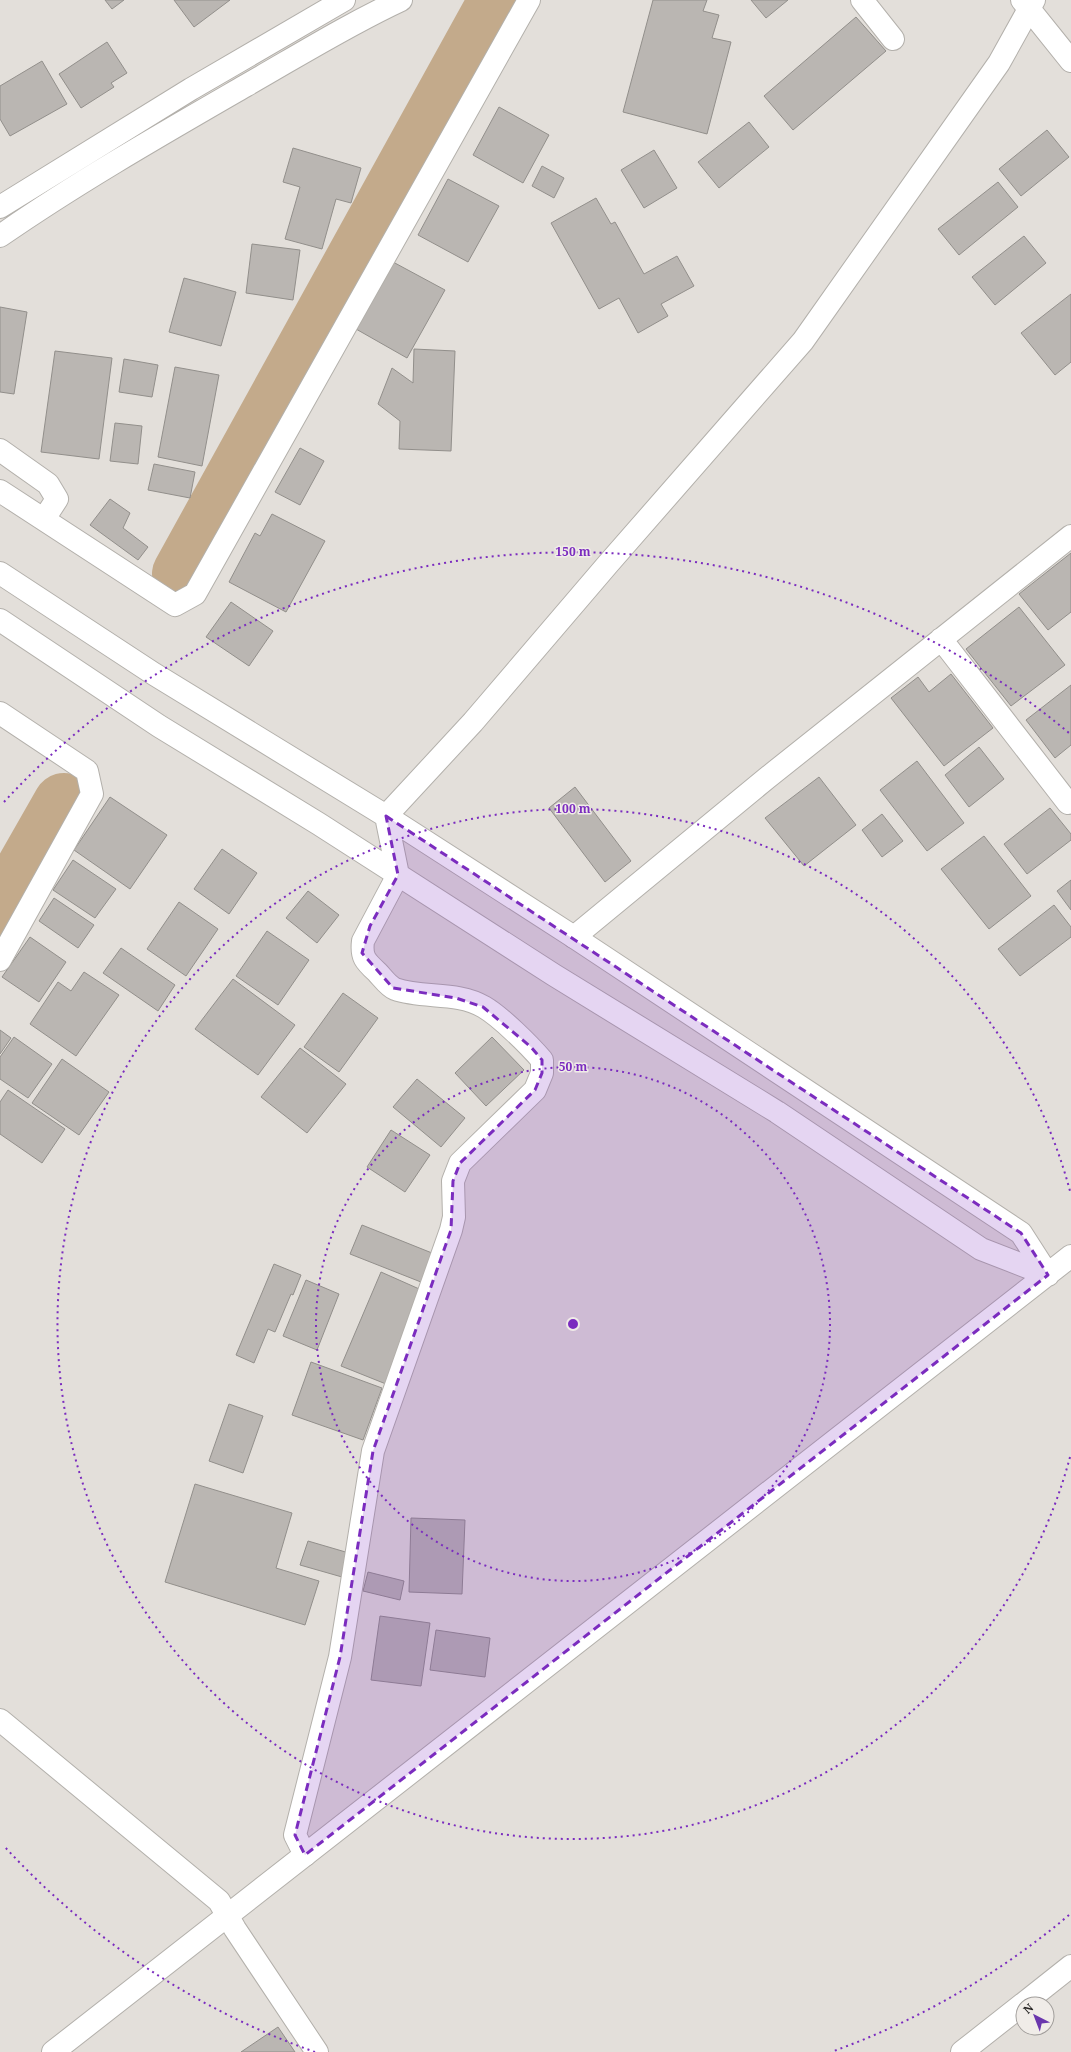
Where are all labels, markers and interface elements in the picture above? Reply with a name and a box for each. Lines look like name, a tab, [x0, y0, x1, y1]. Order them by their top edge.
text: 150 m	[555, 543, 591, 560]
text: 100 m	[555, 800, 591, 817]
text: 50 m	[559, 1058, 587, 1075]
centre of rings	[566, 1317, 580, 1331]
north arrow	[1015, 1996, 1055, 2036]
text: N	[1020, 2000, 1036, 2017]

